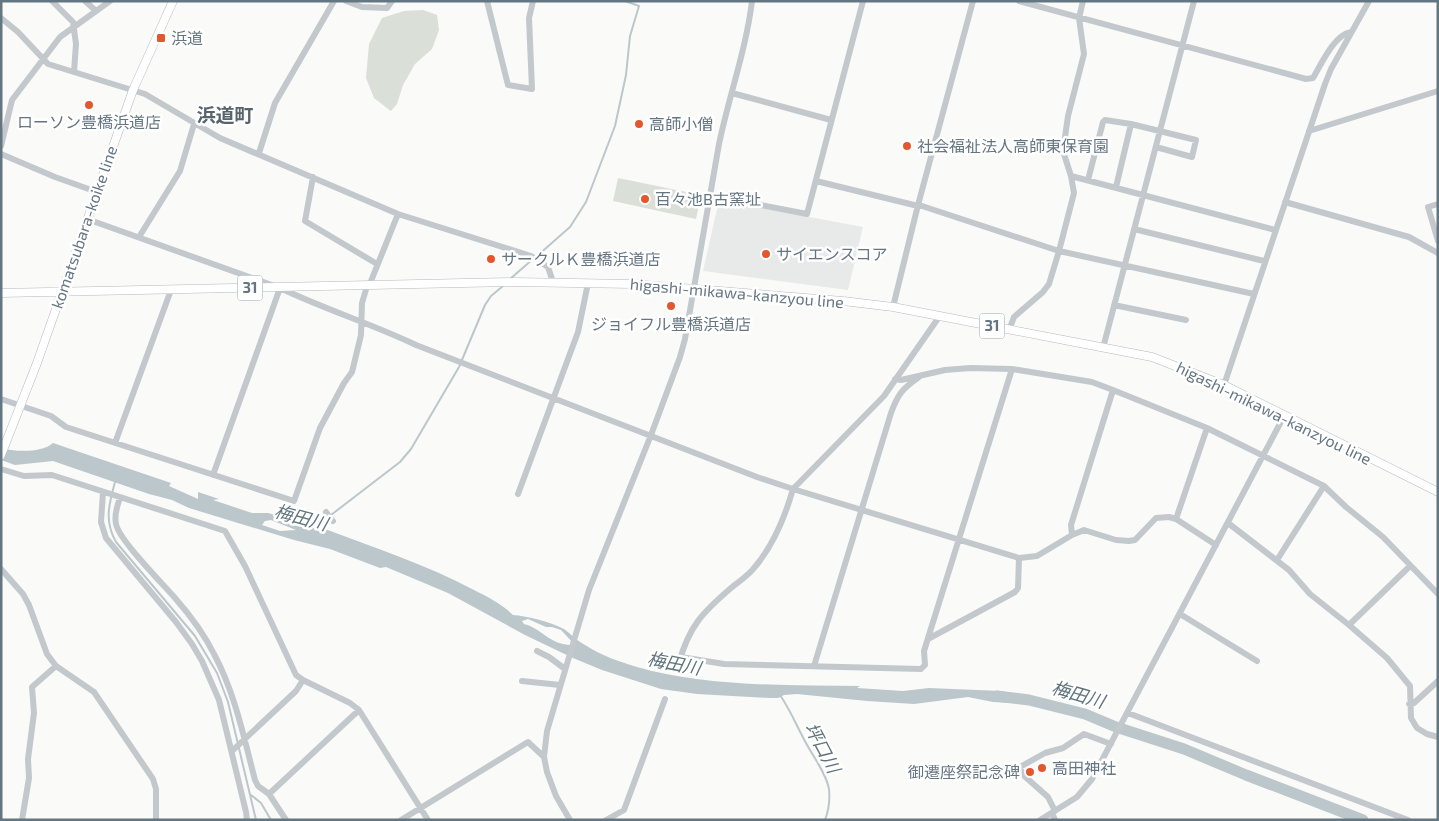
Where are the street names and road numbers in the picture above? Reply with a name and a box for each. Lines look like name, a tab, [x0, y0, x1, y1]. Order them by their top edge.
street label: komatsubara-koike line	[47, 143, 120, 311]
street label: higashi-mikawa-kanzyou line	[629, 274, 845, 311]
road number: 31	[238, 276, 262, 300]
road number: 31	[980, 314, 1004, 338]
street label: higashi-mikawa-kanzyou line	[1174, 357, 1375, 468]

